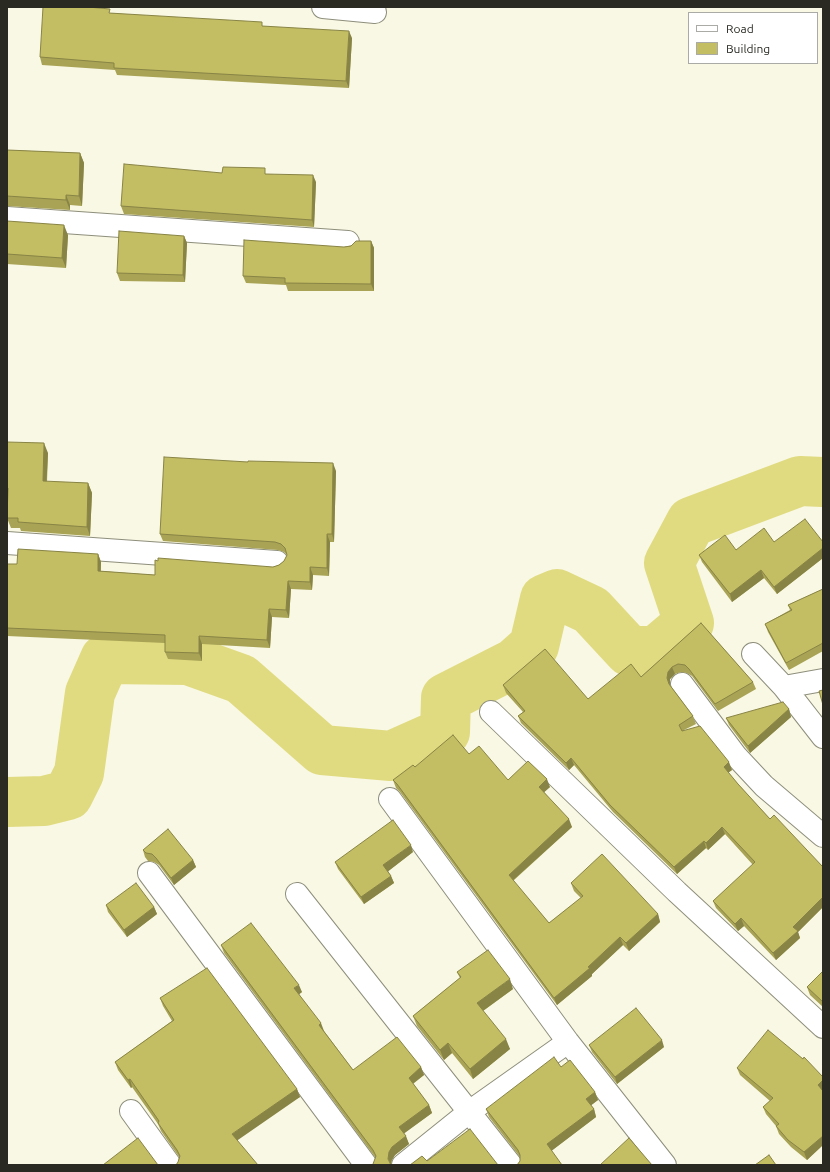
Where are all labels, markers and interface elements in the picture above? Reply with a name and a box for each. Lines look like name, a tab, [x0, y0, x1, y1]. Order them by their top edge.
legend	[688, 12, 818, 64]
text: Road	[726, 22, 754, 35]
text: Building	[726, 42, 770, 55]

